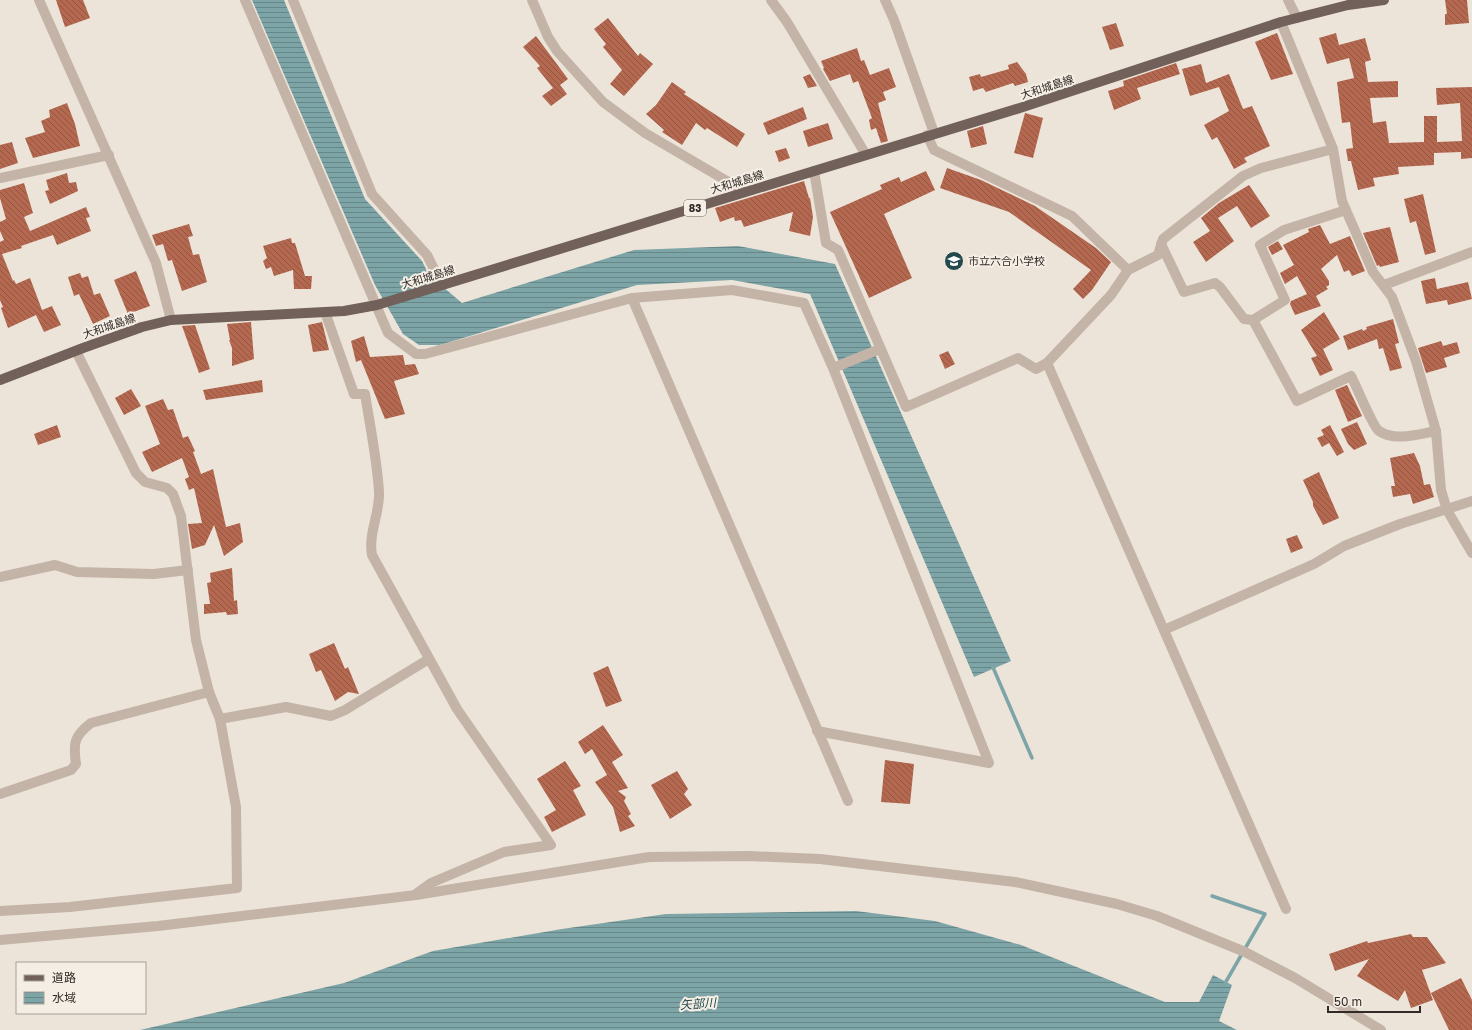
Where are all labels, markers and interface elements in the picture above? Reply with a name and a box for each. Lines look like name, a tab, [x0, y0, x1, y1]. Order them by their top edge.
street label: 大和城島線	[1019, 72, 1075, 101]
street label: 大和城島線	[709, 167, 765, 196]
road number: 83	[684, 200, 706, 216]
school or university icon: 市立六合小学校	[943, 250, 965, 272]
place label: 市立六合小学校	[968, 254, 1045, 267]
street label: 大和城島線	[400, 262, 456, 291]
street label: 大和城島線	[81, 310, 137, 341]
legend	[16, 962, 146, 1014]
text: 道路	[52, 970, 76, 985]
scale bar	[1328, 988, 1420, 1014]
text: 水域	[52, 990, 76, 1005]
text: 50 m	[1334, 994, 1362, 1009]
water label: 矢部川	[679, 995, 718, 1012]

